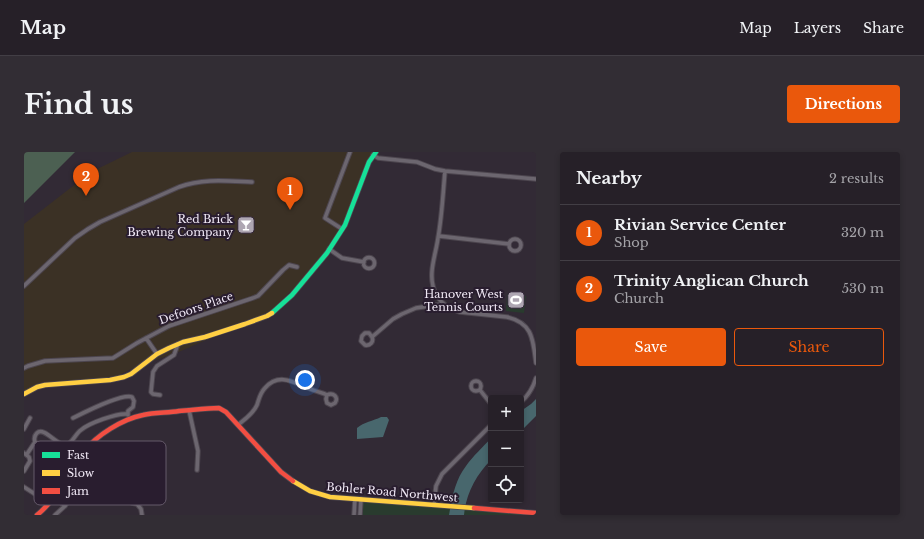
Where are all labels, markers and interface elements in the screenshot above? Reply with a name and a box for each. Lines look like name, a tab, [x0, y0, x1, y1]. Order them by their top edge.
text: Map	[20, 16, 66, 39]
text: Map	[739, 19, 772, 37]
text: Layers	[794, 19, 841, 37]
text: Share	[863, 19, 904, 37]
button: Directions	[787, 85, 900, 123]
text: Find us	[24, 87, 134, 122]
pin: 2	[73, 163, 99, 196]
text: Nearby	[576, 168, 642, 189]
text: 2 results	[829, 170, 884, 187]
pin: 1	[277, 177, 303, 210]
place label: Red Brick Brewing Company	[127, 212, 233, 239]
bar icon: Red Brick Brewing Company	[236, 215, 256, 235]
text: Rivian Service Center	[614, 215, 786, 234]
text: 1	[586, 224, 592, 241]
text: 320 m	[841, 224, 884, 241]
text: Shop	[614, 234, 649, 251]
text: Trinity Anglican Church	[614, 271, 809, 290]
text: 2	[585, 280, 593, 297]
text: 530 m	[842, 280, 884, 297]
place label: Hanover West Tennis Courts	[424, 287, 504, 314]
street label: Defoors Place	[157, 289, 235, 327]
sports icon: Hanover West Tennis Courts	[506, 290, 526, 310]
text: Church	[614, 290, 664, 307]
button: Save	[576, 328, 726, 366]
button: Share	[734, 328, 884, 366]
your location	[295, 370, 315, 390]
map controls	[488, 395, 524, 503]
button: +	[488, 395, 524, 431]
button: −	[488, 431, 524, 467]
legend	[34, 441, 166, 505]
text: Fast	[67, 448, 90, 462]
text: Slow	[67, 466, 95, 480]
button: locate	[488, 467, 524, 503]
street label: Bohler Road Northwest	[326, 479, 459, 505]
text: Jam	[65, 484, 89, 498]

